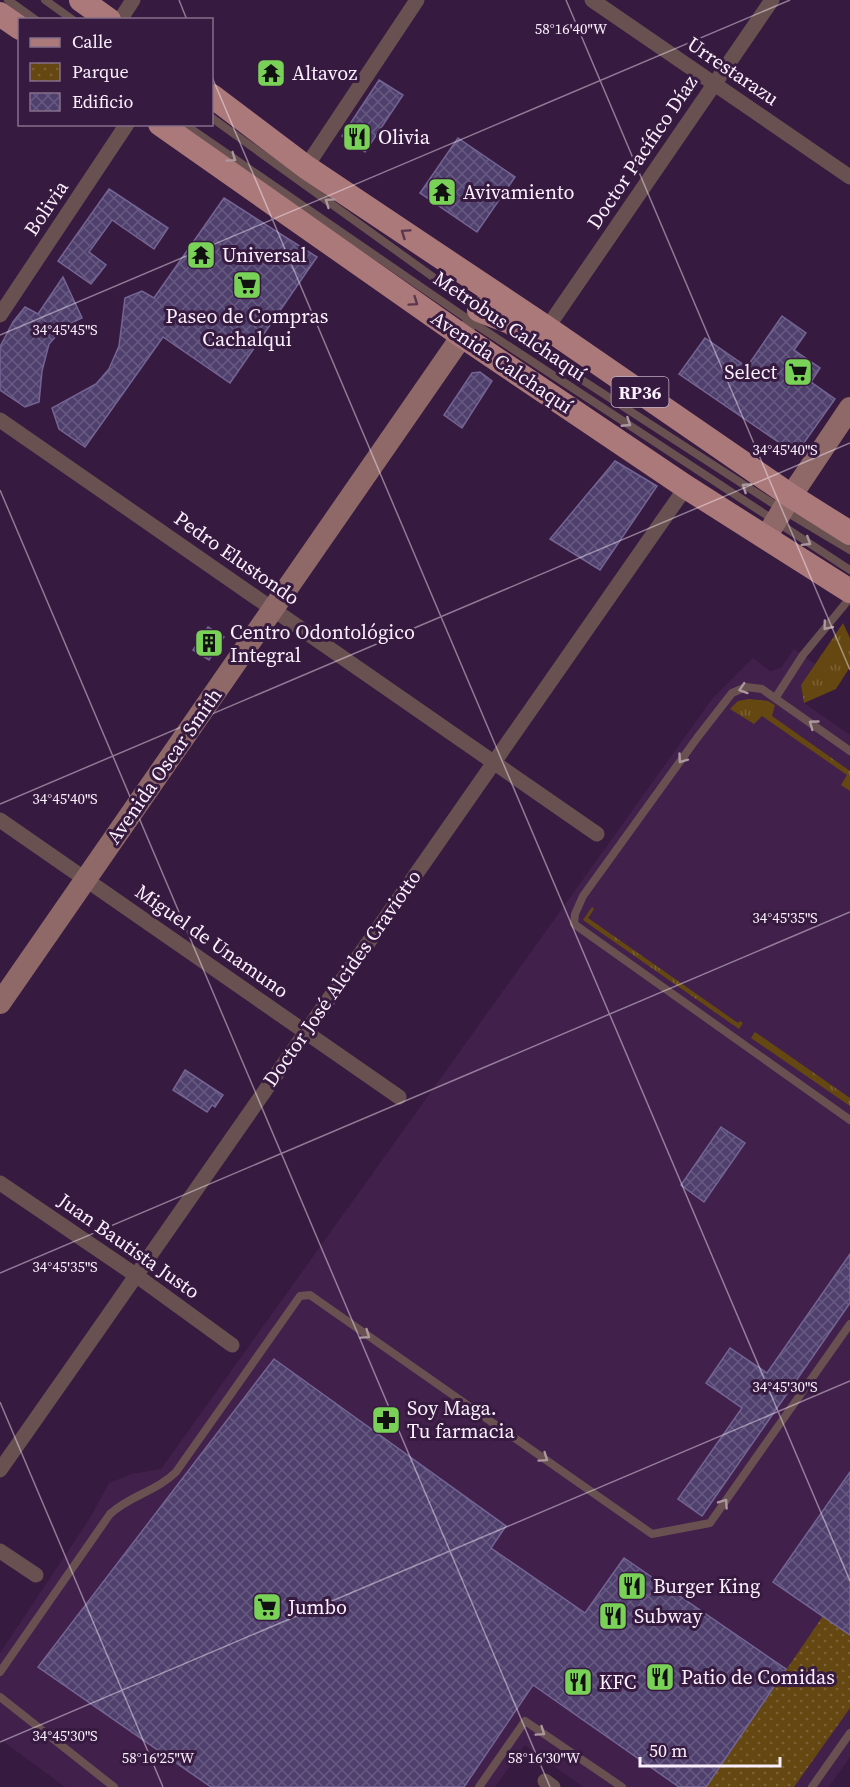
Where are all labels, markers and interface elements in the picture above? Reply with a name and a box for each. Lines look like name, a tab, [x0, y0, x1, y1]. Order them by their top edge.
legend	[18, 18, 213, 126]
text: 58°16'40"W	[535, 18, 608, 39]
text: Calle	[72, 29, 112, 54]
street label: Urrestarazu	[682, 30, 784, 112]
temple icon: Altavoz	[255, 57, 287, 89]
text: Parque	[72, 59, 129, 84]
place label: Altavoz	[292, 59, 357, 87]
street label: Doctor Pacífico Díaz	[580, 69, 704, 235]
text: Edificio	[72, 89, 133, 114]
restaurant icon: Olivia	[341, 121, 373, 153]
place label: Olivia	[378, 123, 431, 151]
one-way arrow	[226, 151, 237, 162]
street label: Bolivia	[17, 174, 75, 241]
temple icon: Avivamiento	[426, 176, 458, 208]
place label: Avivamiento	[463, 178, 574, 206]
one-way arrow	[325, 198, 336, 209]
one-way arrow	[401, 229, 411, 241]
temple icon: Universal	[185, 239, 217, 271]
place label: Universal	[222, 241, 307, 269]
street label: Metrobus Calchaquí	[428, 264, 592, 388]
supermarket icon: Paseo de Compras Cachalqui	[231, 269, 263, 301]
one-way arrow	[408, 295, 419, 306]
place label: Paseo de Compras Cachalqui	[166, 302, 328, 353]
street label: Avenida Calchaquí	[426, 304, 578, 420]
text: 34°45'45"S	[32, 319, 98, 340]
supermarket icon: Select	[782, 356, 814, 388]
place label: Select	[724, 358, 777, 386]
road number: RP36	[612, 377, 668, 407]
one-way arrow	[620, 416, 631, 427]
text: 34°45'40"S	[752, 439, 818, 460]
one-way arrow	[742, 482, 752, 494]
street label: Pedro Elustondo	[169, 504, 305, 612]
one-way arrow	[800, 535, 811, 546]
place label: Centro Odontológico Integral	[230, 618, 415, 669]
one-way arrow	[823, 620, 834, 631]
building icon: Centro Odontológico Integral	[193, 627, 225, 659]
street label: Avenida Oscar Smith	[100, 682, 228, 850]
one-way arrow	[738, 682, 749, 694]
one-way arrow	[808, 720, 819, 731]
one-way arrow	[678, 753, 689, 764]
text: 34°45'40"S	[32, 788, 98, 809]
street label: Doctor José Alcides Craviotto	[256, 864, 428, 1092]
street label: Miguel de Unamuno	[130, 877, 294, 1005]
text: 34°45'35"S	[752, 907, 818, 928]
street label: Juan Bautista Justo	[52, 1186, 205, 1305]
text: 34°45'35"S	[32, 1256, 98, 1277]
one-way arrow	[360, 1328, 371, 1339]
text: 34°45'30"S	[752, 1376, 818, 1397]
place label: Soy Maga. Tu farmacia	[407, 1394, 515, 1445]
pharmacy icon: Soy Maga. Tu farmacia	[370, 1404, 402, 1436]
one-way arrow	[537, 1451, 548, 1462]
one-way arrow	[717, 1498, 728, 1509]
restaurant icon: Burger King	[616, 1570, 648, 1602]
place label: Burger King	[653, 1572, 760, 1600]
supermarket icon: Jumbo	[251, 1591, 283, 1623]
place label: Jumbo	[287, 1593, 347, 1621]
restaurant icon: Subway	[597, 1600, 629, 1632]
place label: Subway	[634, 1602, 703, 1630]
restaurant icon: Patio de Comidas	[644, 1661, 676, 1693]
place label: Patio de Comidas	[681, 1663, 835, 1691]
restaurant icon: KFC	[562, 1666, 594, 1698]
place label: KFC	[599, 1668, 636, 1696]
text: 34°45'30"S	[32, 1725, 98, 1746]
one-way arrow	[535, 1725, 546, 1736]
scale bar	[640, 1730, 780, 1768]
text: 50 m	[649, 1738, 687, 1763]
text: 58°16'25"W	[122, 1747, 195, 1768]
text: 58°16'30"W	[508, 1747, 581, 1768]

